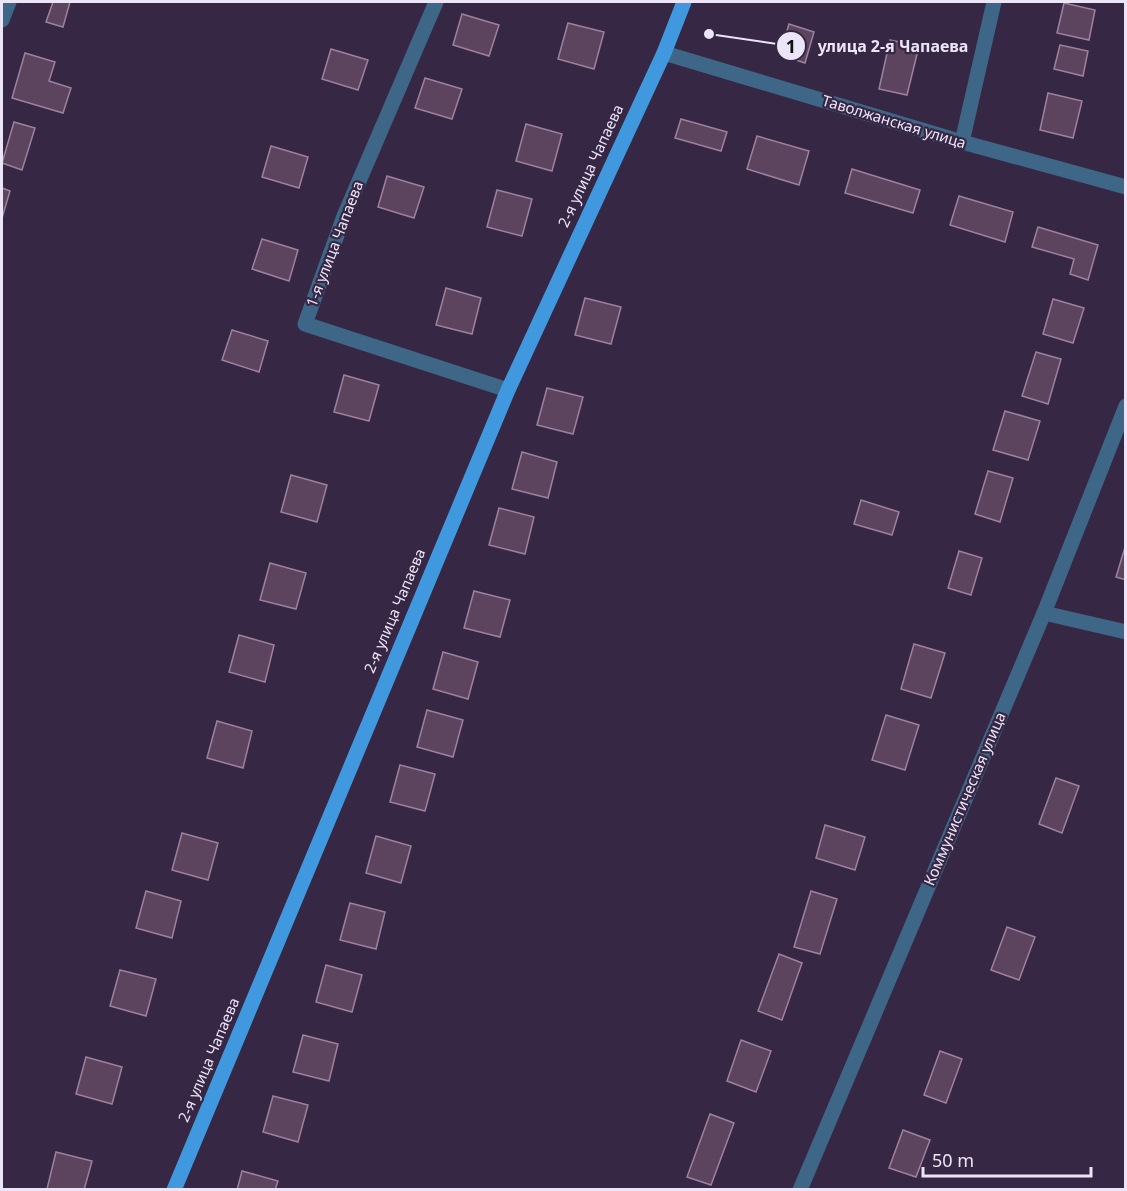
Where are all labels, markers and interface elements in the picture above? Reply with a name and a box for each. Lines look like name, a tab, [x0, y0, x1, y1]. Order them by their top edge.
callout: улица 2-я Чапаева	[776, 29, 980, 63]
text: 1	[786, 34, 796, 58]
text: улица 2-я Чапаева	[817, 35, 968, 57]
street label: Таволжанская улица	[820, 90, 969, 152]
street label: 2-я улица Чапаева	[553, 101, 627, 230]
street label: 1-я улица Чапаева	[301, 178, 367, 309]
street label: 2-я улица Чапаева	[359, 545, 429, 676]
street label: Коммунистическая улица	[918, 709, 1010, 888]
street label: 2-я улица Чапаева	[173, 994, 243, 1125]
scale bar	[923, 1140, 1091, 1178]
text: 50 m	[932, 1148, 974, 1172]

